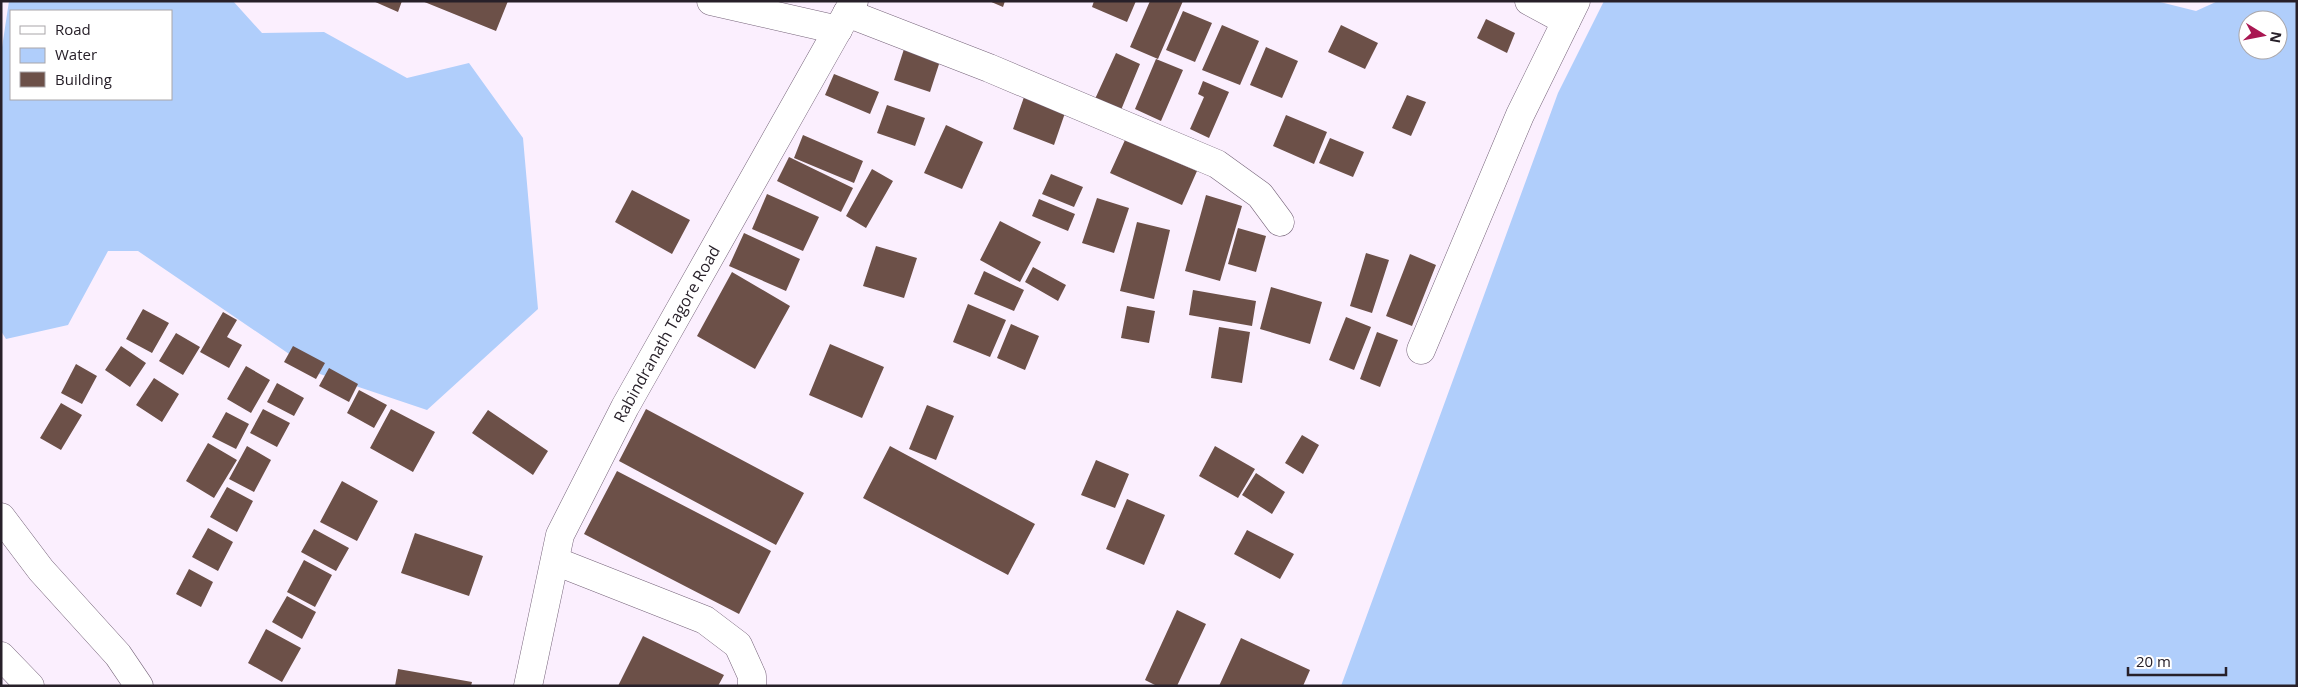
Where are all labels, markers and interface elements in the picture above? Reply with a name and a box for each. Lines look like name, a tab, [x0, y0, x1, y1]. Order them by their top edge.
legend	[10, 10, 172, 100]
north arrow	[2238, 10, 2288, 60]
text: Road	[55, 19, 91, 39]
text: N	[2266, 30, 2287, 45]
text: Water	[55, 44, 97, 64]
text: Building	[55, 69, 112, 89]
street label: Rabindranath Tagore Road	[608, 241, 725, 426]
scale bar	[2128, 644, 2226, 676]
text: 20 m	[2136, 651, 2171, 671]

